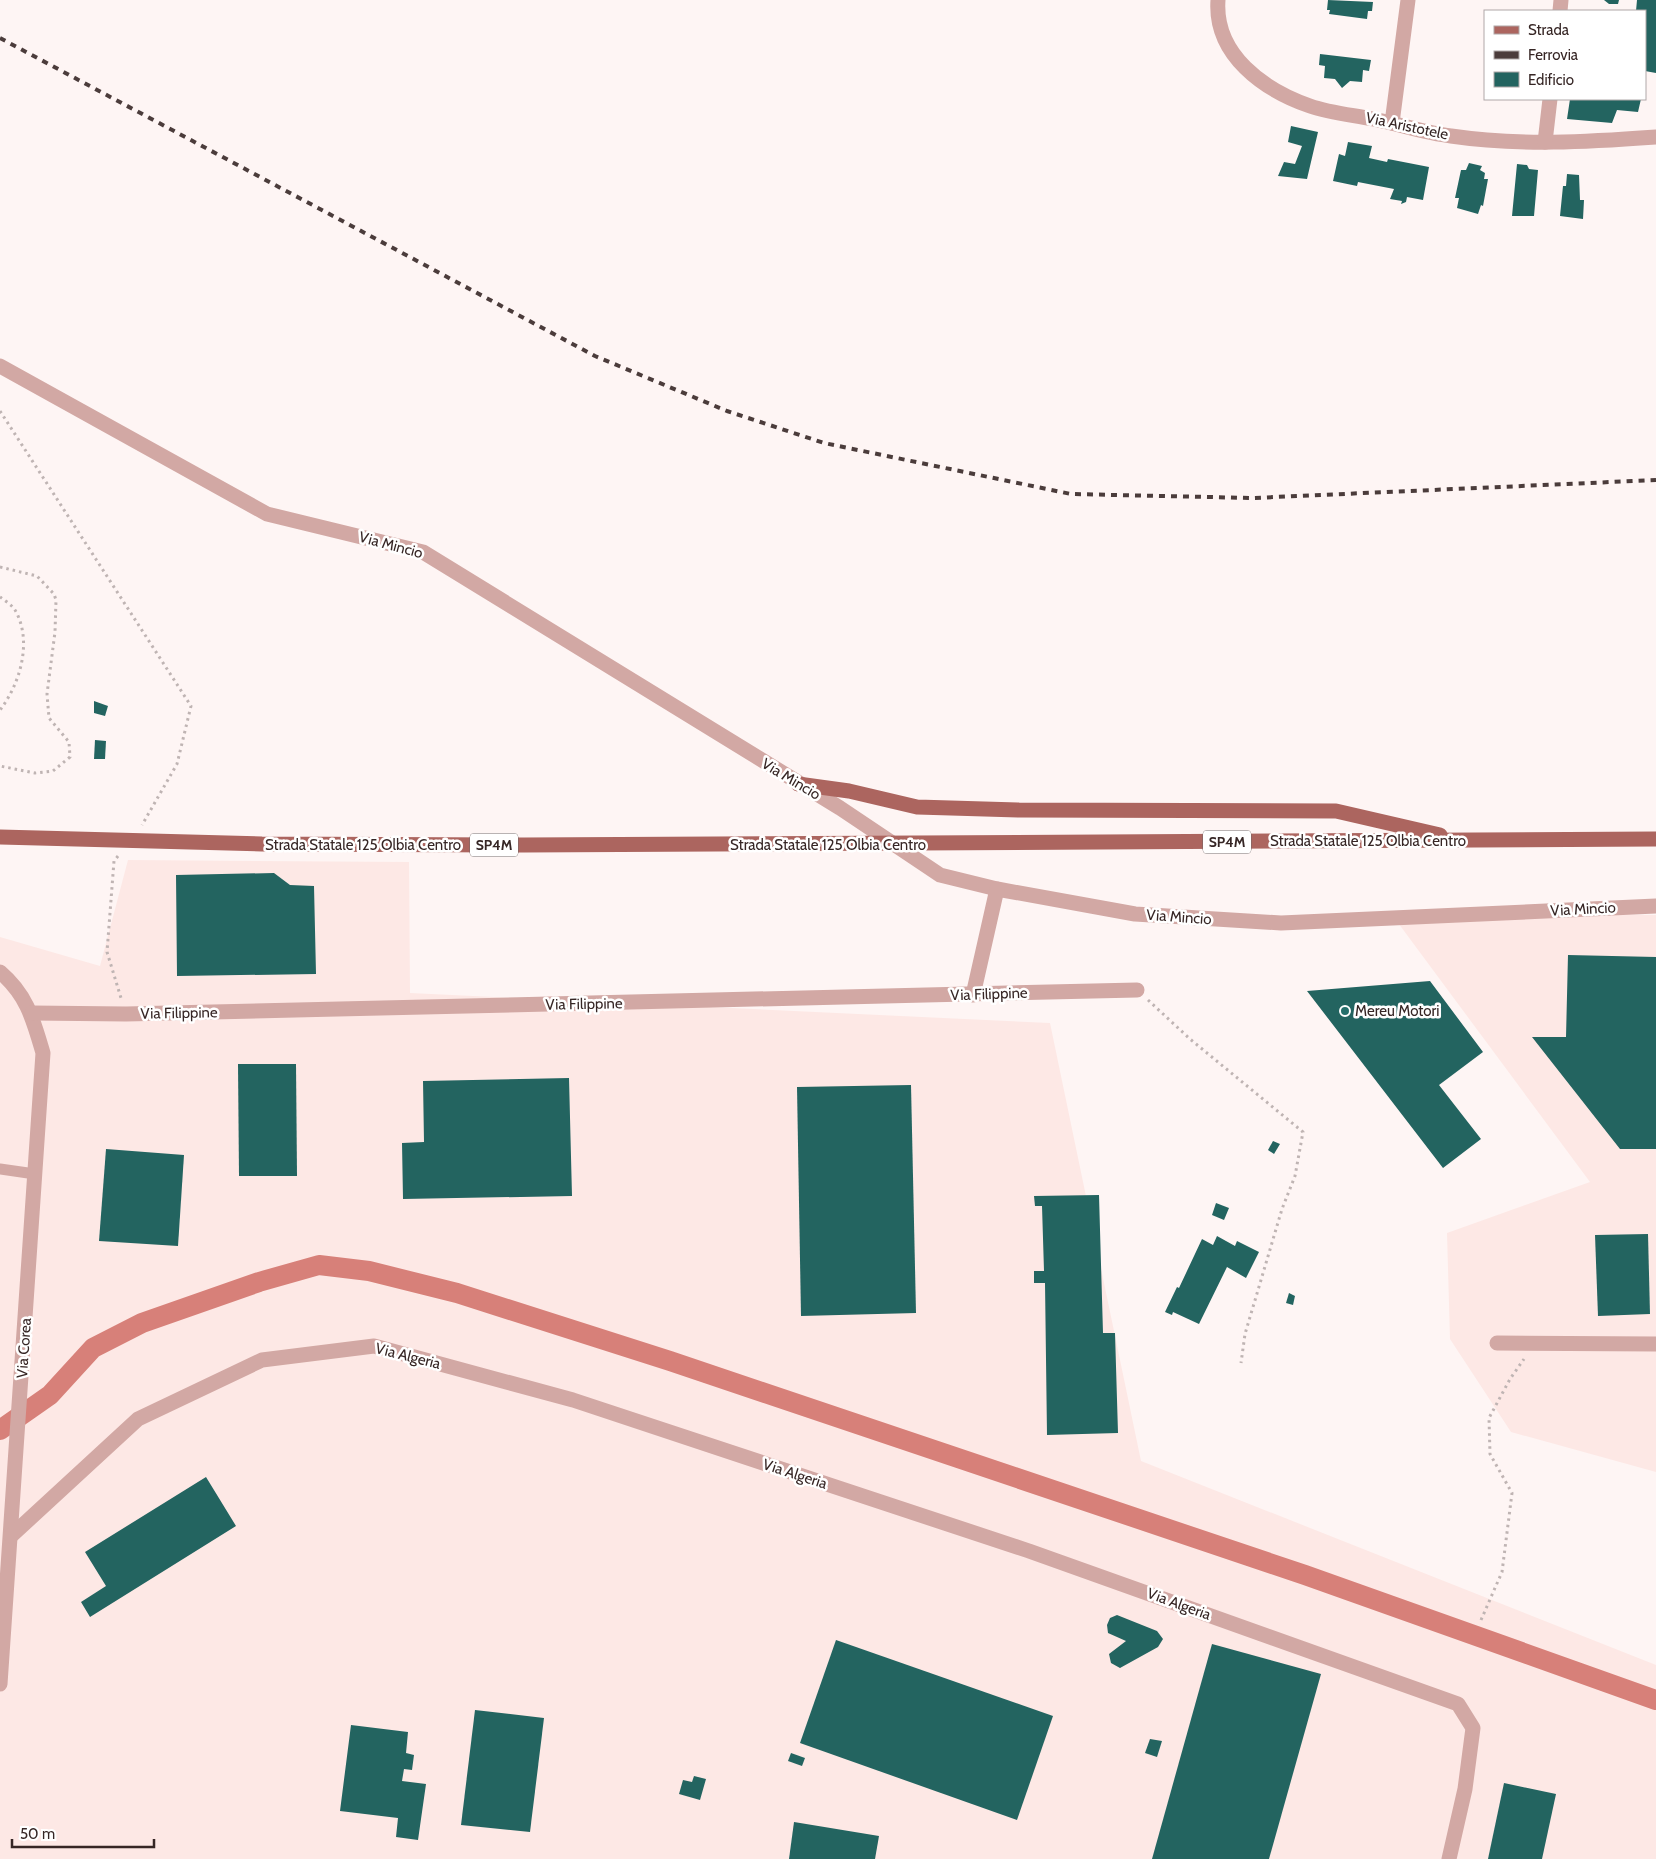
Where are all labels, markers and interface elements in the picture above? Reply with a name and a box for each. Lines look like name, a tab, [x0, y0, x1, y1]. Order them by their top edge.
legend	[1484, 10, 1646, 100]
text: Strada	[1528, 21, 1570, 39]
text: Ferrovia	[1528, 46, 1579, 64]
text: Edificio	[1528, 71, 1574, 89]
street label: Via Aristotele	[1364, 108, 1450, 144]
street label: Via Mincio	[357, 528, 425, 562]
street label: Via Mincio	[758, 754, 824, 804]
road number: SP4M	[1203, 830, 1251, 854]
street label: Strada Statale 125 Olbia Centro	[1270, 832, 1466, 850]
road number: SP4M	[470, 834, 518, 856]
street label: Strada Statale 125 Olbia Centro	[265, 836, 461, 854]
street label: Strada Statale 125 Olbia Centro	[730, 836, 926, 854]
street label: Via Mincio	[1550, 898, 1616, 920]
street label: Via Mincio	[1146, 906, 1212, 928]
street label: Via Filippine	[950, 984, 1028, 1004]
street label: Via Filippine	[545, 994, 623, 1014]
place label: Mereu Motori	[1355, 1002, 1439, 1020]
street label: Via Filippine	[140, 1003, 218, 1023]
marker: Mereu Motori	[1339, 1005, 1351, 1017]
street label: Via Corea	[13, 1317, 35, 1379]
street label: Via Algeria	[374, 1339, 443, 1373]
street label: Via Algeria	[761, 1455, 830, 1493]
street label: Via Algeria	[1145, 1584, 1214, 1624]
scale bar	[12, 1816, 155, 1848]
text: 50 m	[20, 1825, 55, 1843]

